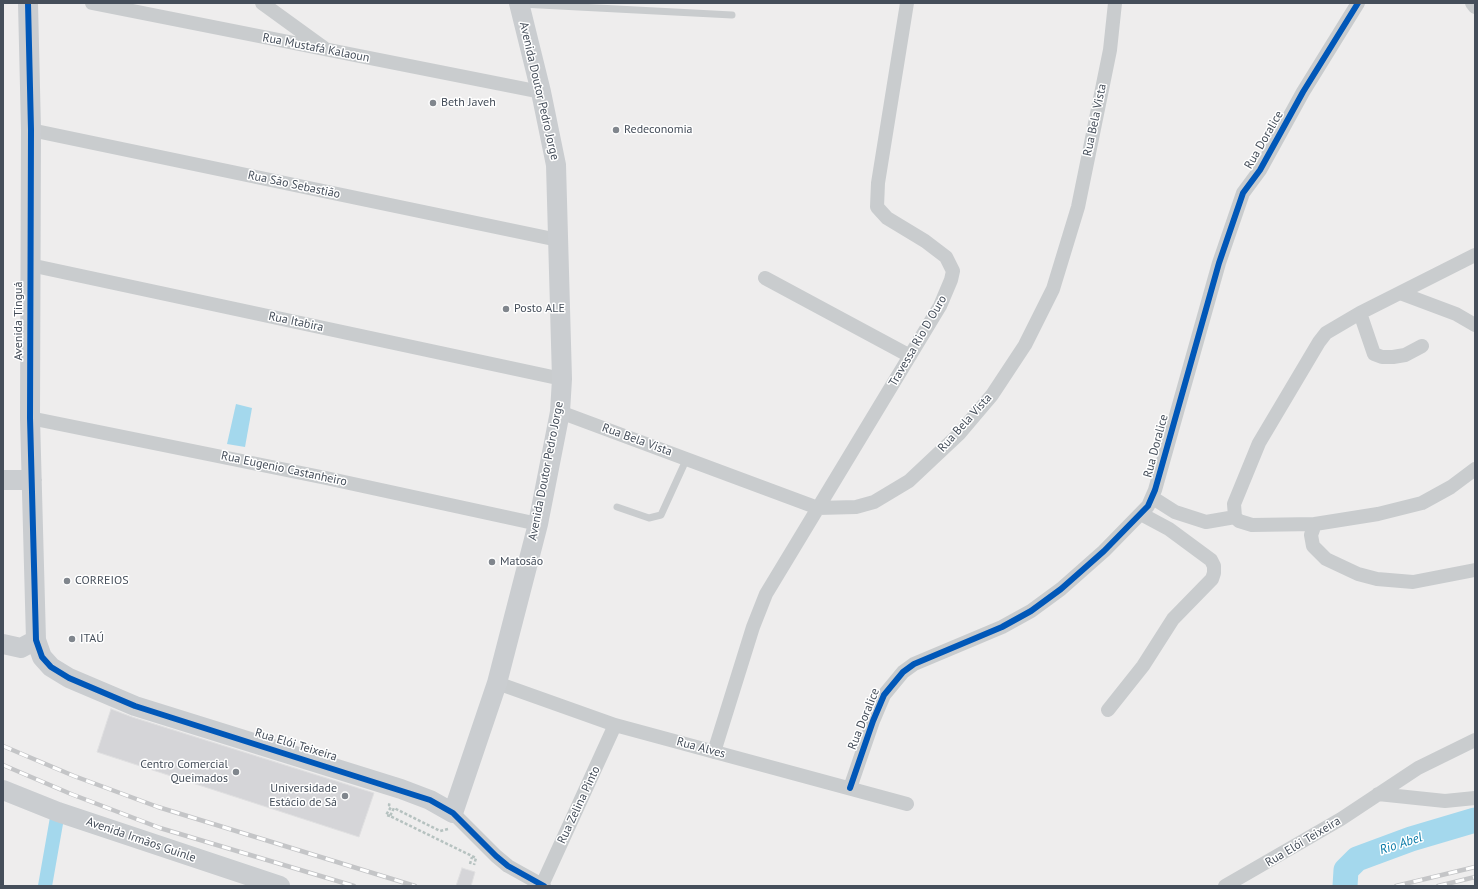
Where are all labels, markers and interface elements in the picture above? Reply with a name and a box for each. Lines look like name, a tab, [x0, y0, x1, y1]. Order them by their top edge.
street label: Avenida Doutor Pedro Jorge	[516, 21, 562, 161]
street label: Rua Mustafá Kalaoun	[261, 31, 371, 65]
street label: Rua Bela Vista	[1080, 83, 1110, 157]
place label: Beth Javeh	[441, 96, 496, 110]
marker: Beth Javeh	[428, 98, 438, 108]
street label: Rua Doralice	[1242, 108, 1286, 172]
place label: Redeconomia	[624, 123, 693, 137]
marker: Redeconomia	[611, 125, 621, 135]
street label: Rua São Sebastião	[246, 168, 342, 202]
street label: Avenida Tinguá	[12, 281, 26, 361]
street label: Travessa Rio D Ouro	[886, 293, 950, 389]
place label: Posto ALE	[514, 302, 565, 316]
marker: Posto ALE	[501, 304, 511, 314]
street label: Rua Itabira	[267, 309, 325, 335]
street label: Rua Bela Vista	[935, 391, 995, 455]
street label: Avenida Doutor Pedro Jorge	[525, 400, 567, 542]
street label: Rua Doralice	[1141, 413, 1171, 479]
street label: Rua Bela Vista	[600, 421, 674, 459]
street label: Rua Eugenio Castanheiro	[220, 449, 348, 489]
place label: Matosão	[500, 555, 543, 569]
marker: Matosão	[487, 557, 497, 567]
place label: CORREIOS	[75, 574, 129, 588]
marker: CORREIOS	[62, 576, 72, 586]
place label: ITAÚ	[80, 632, 104, 646]
marker: ITAÚ	[67, 634, 77, 644]
street label: Rua Doralice	[845, 686, 883, 752]
street label: Rua Elói Teixeira	[253, 726, 339, 764]
street label: Rua Alves	[675, 735, 727, 761]
place label: Centro Comercial Queimados	[140, 758, 228, 786]
street label: Rua Zelina Pinto	[555, 764, 603, 846]
marker: Centro Comercial Queimados	[231, 767, 241, 777]
place label: Universidade Estácio de Sá	[269, 782, 337, 810]
marker: Universidade Estácio de Sá	[340, 791, 350, 801]
street label: Avenida Irmãos Guinle	[84, 814, 198, 866]
street label: Rua Elói Teixeira	[1263, 814, 1343, 870]
water label: Rio Abel	[1378, 830, 1424, 858]

